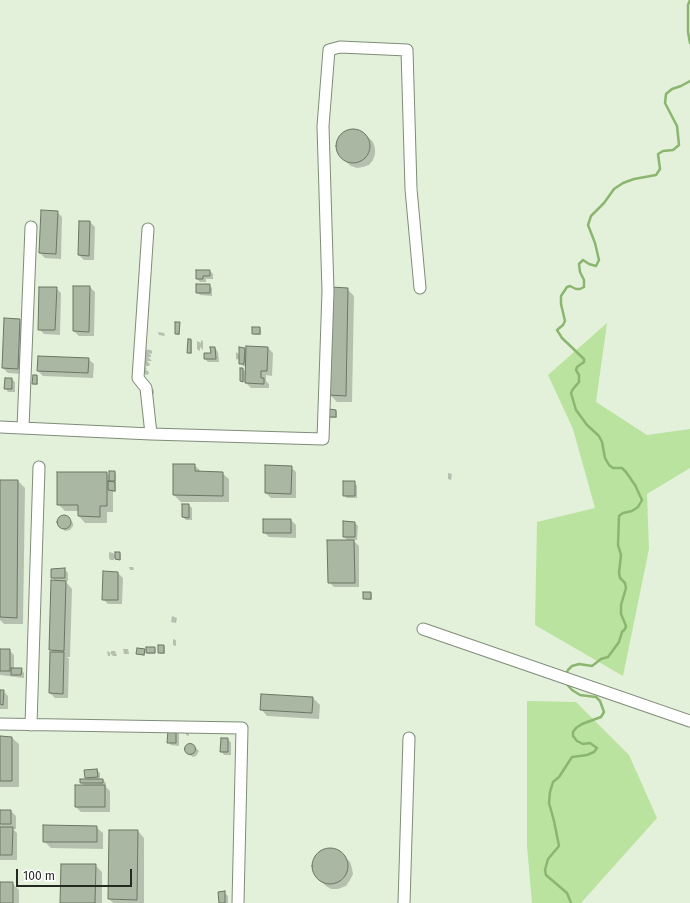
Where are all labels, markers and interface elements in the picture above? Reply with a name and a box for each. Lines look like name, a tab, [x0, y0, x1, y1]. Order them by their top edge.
scale bar	[18, 861, 134, 887]
text: 100 m	[23, 869, 55, 883]

